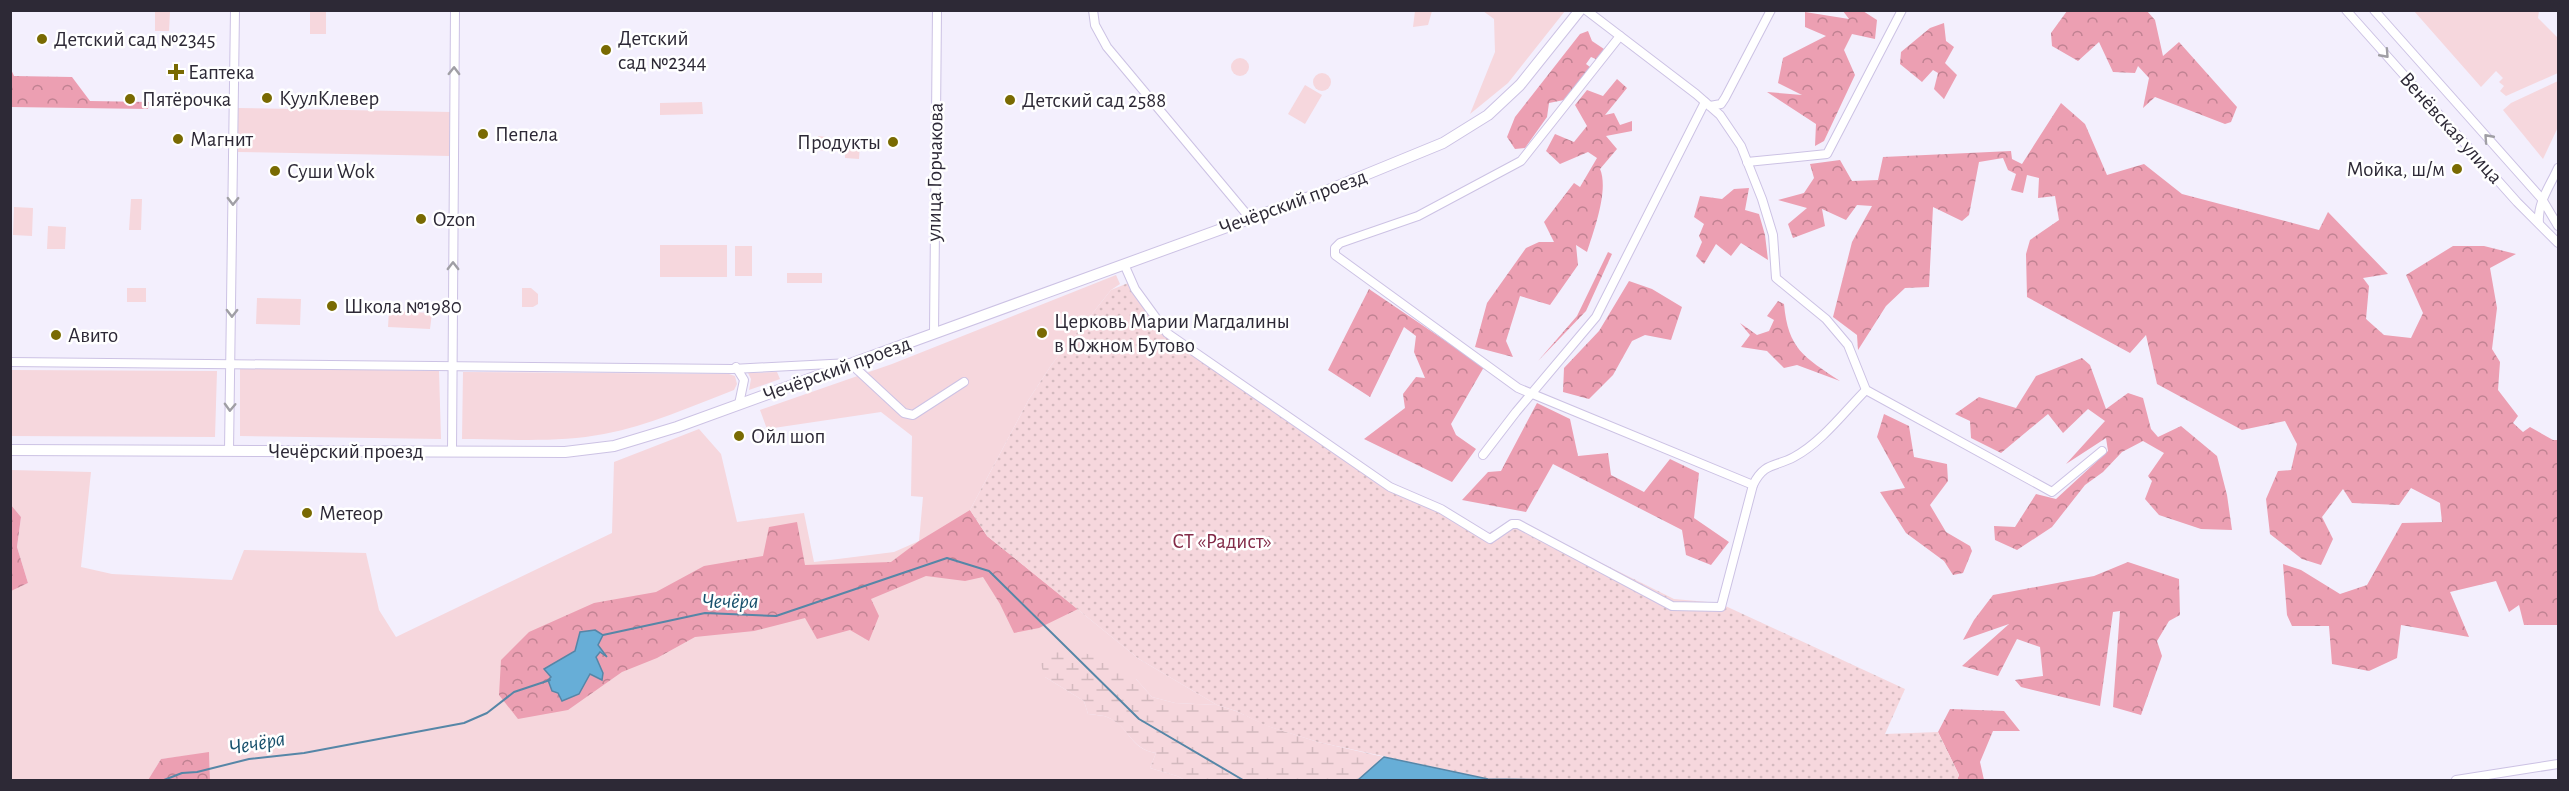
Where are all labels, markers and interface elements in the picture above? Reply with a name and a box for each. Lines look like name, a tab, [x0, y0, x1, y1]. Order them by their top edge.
place label: Детский сад №2344	[618, 28, 707, 73]
place label: Детский сад №2345	[54, 29, 215, 50]
marker: Детский сад №2345	[35, 32, 49, 46]
marker: Детский сад №2344	[599, 43, 613, 57]
one-way arrow	[2378, 47, 2389, 58]
place label: Еаптека	[188, 62, 255, 83]
marker: Еаптека	[169, 65, 183, 79]
one-way arrow	[447, 67, 460, 76]
street label: Венёвская улица	[2396, 68, 2507, 188]
place label: КуулКлевер	[279, 88, 379, 109]
place label: Пятёрочка	[142, 89, 232, 110]
place label: Детский сад 2588	[1022, 90, 1166, 111]
marker: КуулКлевер	[260, 91, 274, 105]
marker: Пятёрочка	[123, 92, 137, 106]
marker: Детский сад 2588	[1003, 93, 1017, 107]
street label: улица Горчакова	[923, 102, 947, 243]
place label: Пепела	[495, 124, 559, 145]
marker: Пепела	[476, 127, 490, 141]
place label: Магнит	[190, 129, 254, 150]
marker: Магнит	[171, 132, 185, 146]
place label: Продукты	[797, 132, 881, 153]
one-way arrow	[2484, 134, 2495, 144]
marker: Продукты	[886, 135, 900, 149]
place label: Мойка, ш/м	[2346, 159, 2445, 180]
place label: Суши Wok	[287, 161, 375, 182]
marker: Мойка, ш/м	[2450, 162, 2464, 176]
marker: Суши Wok	[268, 164, 282, 178]
street label: Чечёрский проезд	[1216, 166, 1370, 238]
one-way arrow	[227, 197, 239, 206]
place label: Ozon	[433, 209, 476, 230]
marker: Ozon	[414, 212, 428, 226]
one-way arrow	[447, 262, 459, 271]
place label: Школа №1980	[344, 296, 462, 317]
marker: Школа №1980	[325, 299, 339, 313]
one-way arrow	[225, 309, 238, 318]
place label: Церковь Марии Магдалины в Южном Бутово	[1054, 311, 1290, 356]
place label: Авито	[68, 325, 118, 346]
marker: Церковь Марии Магдалины в Южном Бутово	[1035, 326, 1049, 340]
marker: Авито	[49, 328, 63, 342]
street label: Чечёрский проезд	[760, 333, 914, 405]
one-way arrow	[224, 403, 236, 412]
place label: Ойл шоп	[751, 426, 825, 447]
marker: Ойл шоп	[732, 429, 746, 443]
street label: Чечёрский проезд	[268, 441, 424, 462]
place label: Метеор	[319, 503, 383, 524]
marker: Метеор	[300, 506, 314, 520]
park label: СТ «Радист»	[1172, 531, 1272, 552]
water label: Чечёра	[702, 590, 758, 613]
water label: Чечёра	[227, 727, 287, 760]

